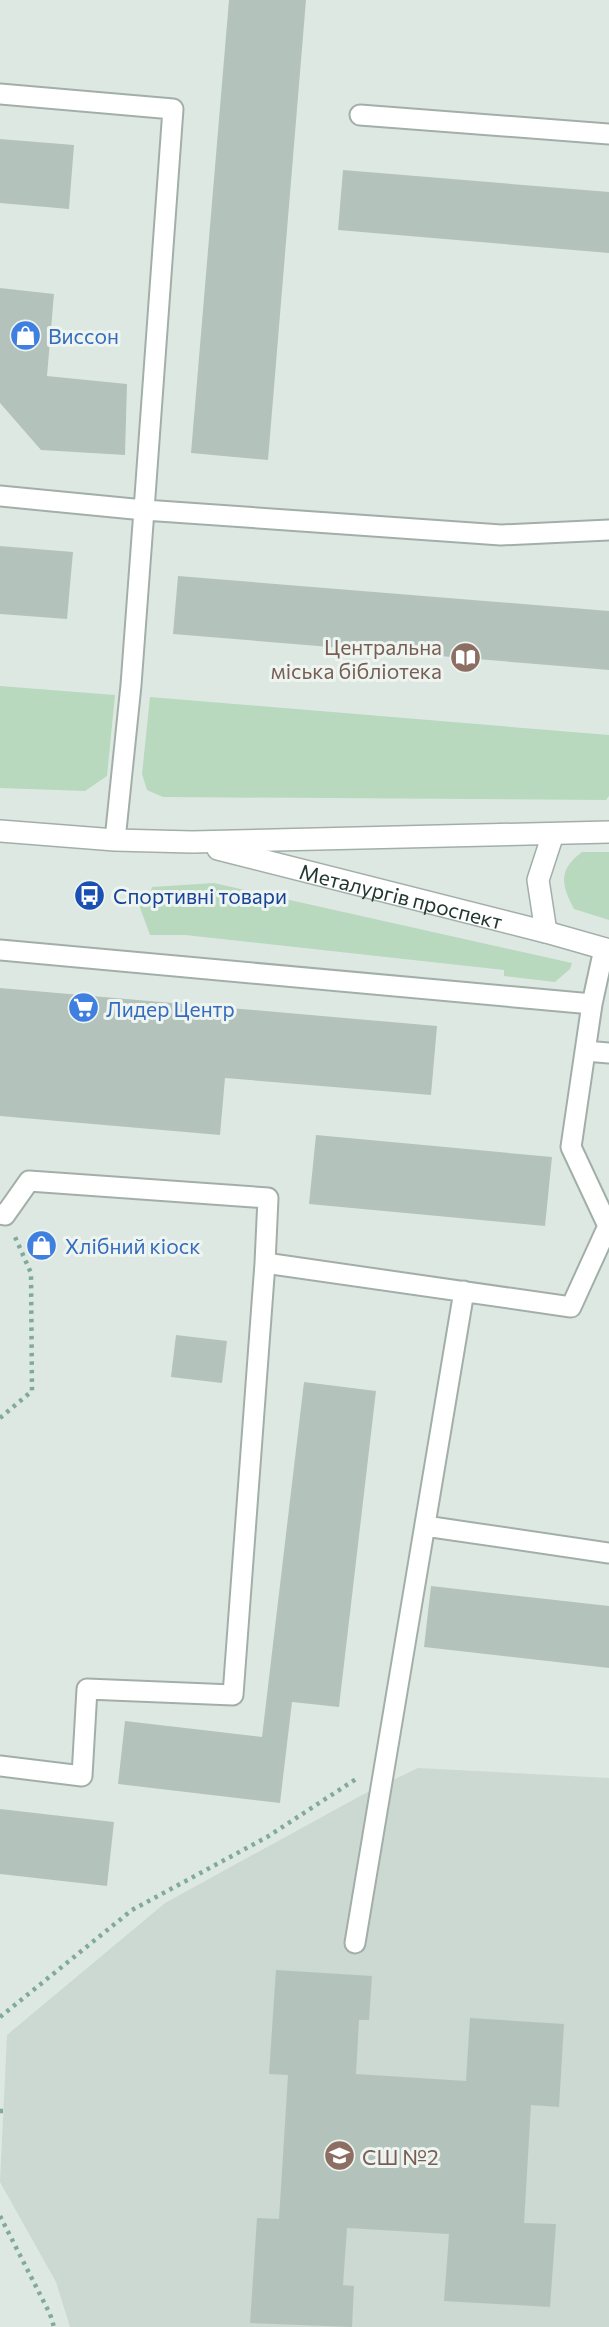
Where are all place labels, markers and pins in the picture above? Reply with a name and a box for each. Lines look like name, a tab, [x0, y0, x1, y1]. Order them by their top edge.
shop icon: Виссон	[8, 318, 42, 352]
place label: Виссон	[48, 323, 119, 348]
place label: Центральна міська бібліотека	[271, 634, 442, 683]
library icon: Центральна міська бібліотека	[448, 641, 482, 675]
bus stop icon: Спортивні товари	[73, 878, 107, 912]
place label: Спортивні товари	[113, 883, 287, 908]
supermarket icon: Лидер Центр	[66, 991, 100, 1025]
place label: Лидер Центр	[106, 996, 235, 1021]
shop icon: Хлібний кіоск	[25, 1228, 59, 1262]
place label: Хлібний кіоск	[65, 1233, 200, 1258]
school or university icon: СШ №2	[322, 2139, 356, 2173]
place label: СШ №2	[362, 2144, 439, 2169]

